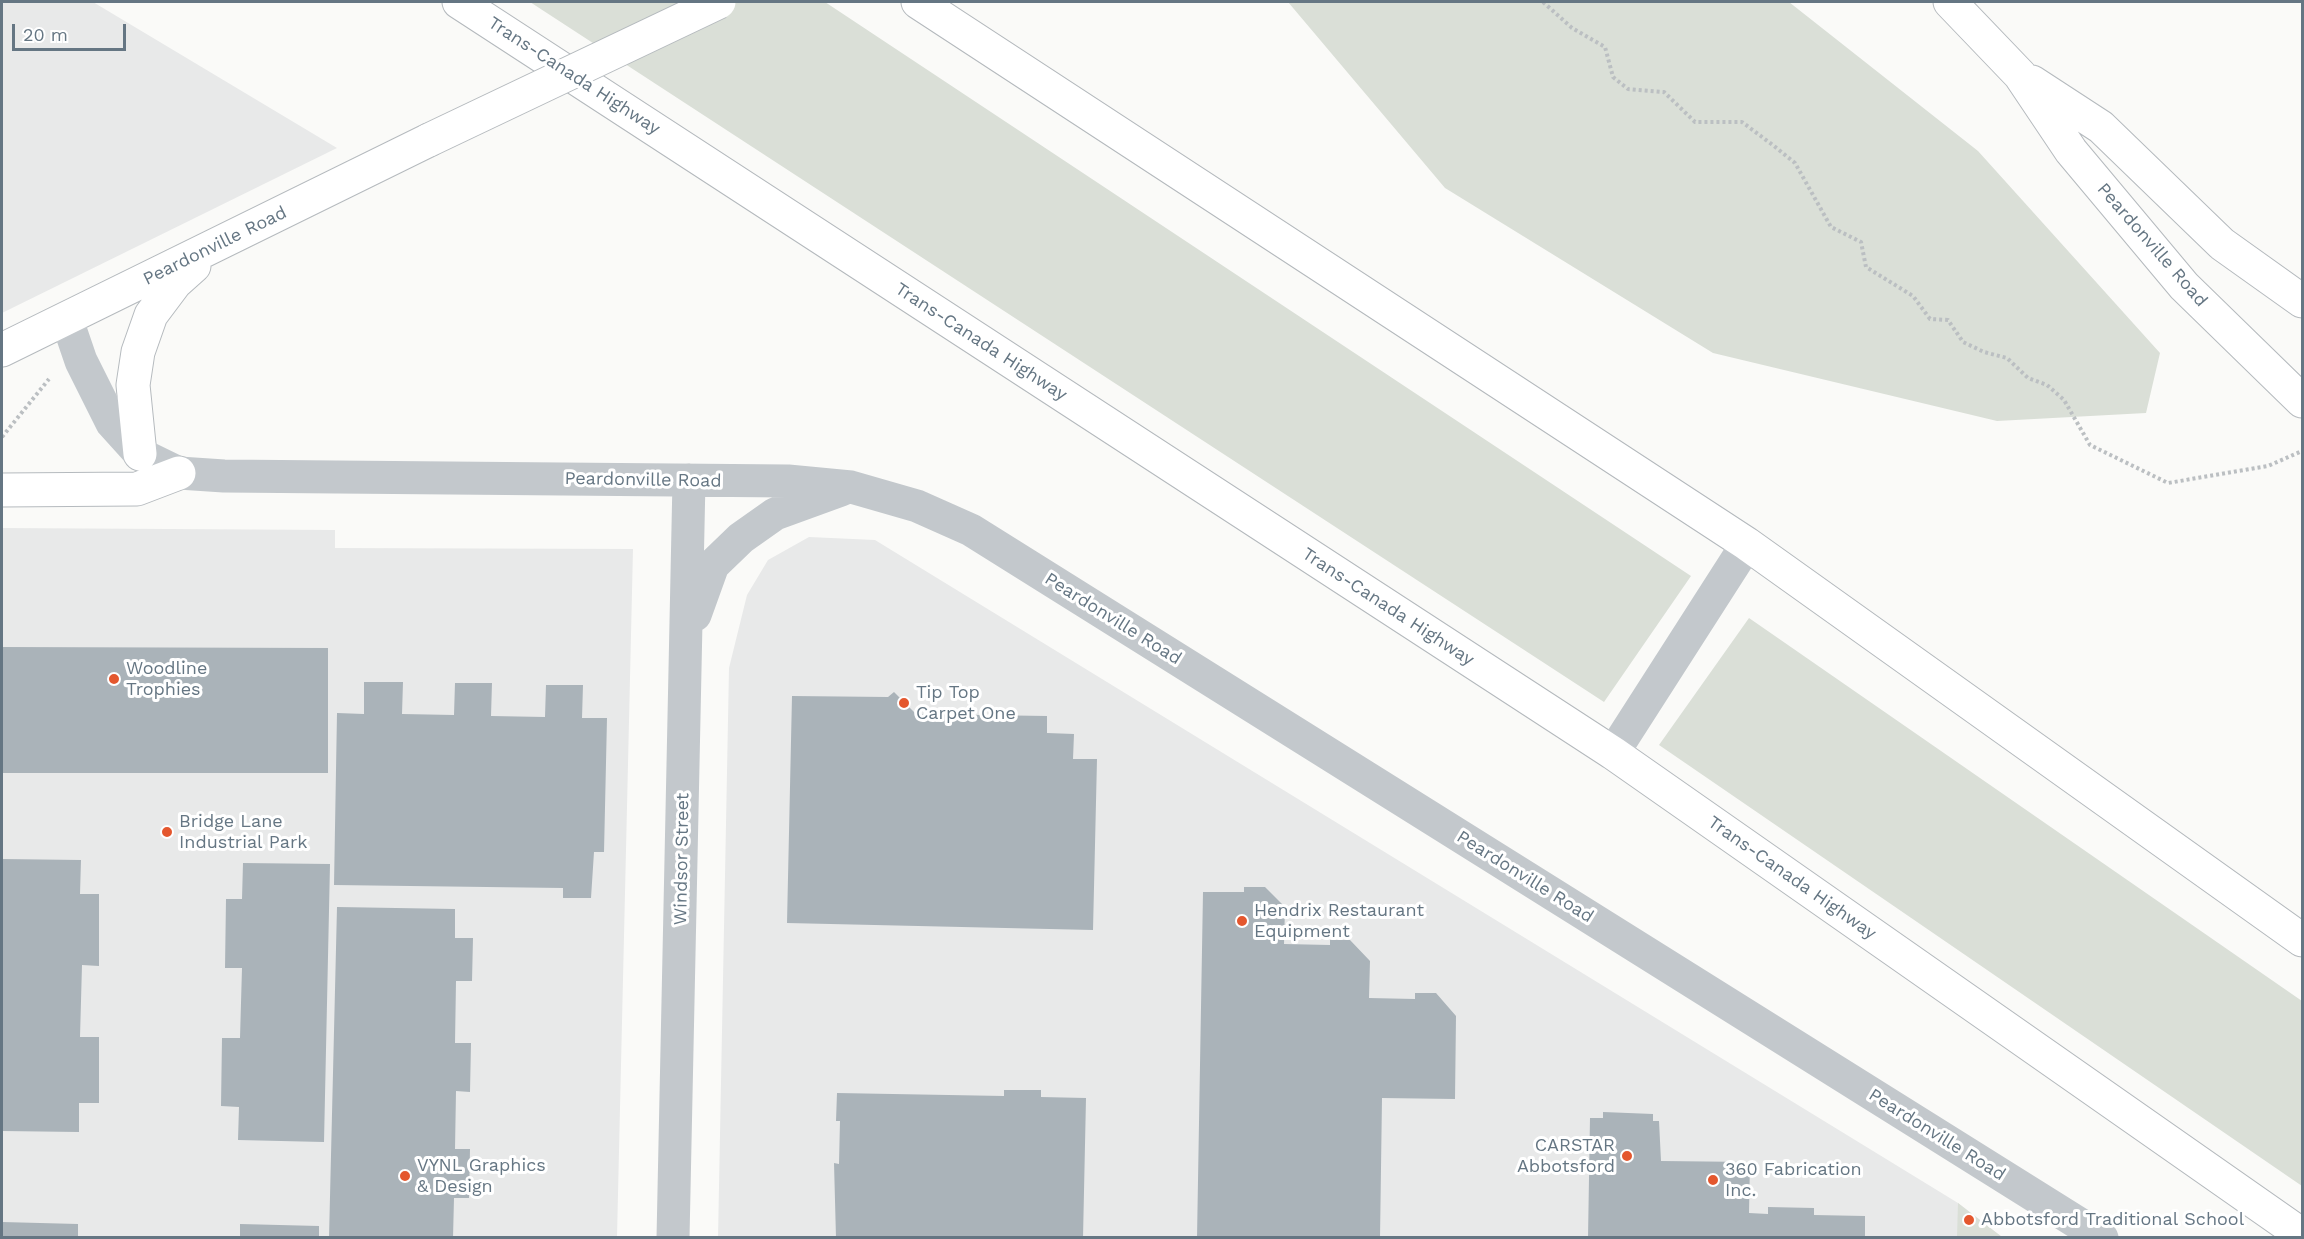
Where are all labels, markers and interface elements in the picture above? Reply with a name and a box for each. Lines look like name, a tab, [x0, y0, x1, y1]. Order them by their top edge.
scale bar	[15, 12, 129, 50]
street label: Trans-Canada Highway	[484, 12, 664, 140]
text: 20 m	[23, 24, 68, 45]
street label: Peardonville Road	[2092, 179, 2212, 311]
street label: Peardonville Road	[140, 202, 290, 290]
street label: Trans-Canada Highway	[891, 278, 1071, 406]
street label: Peardonville Road	[564, 468, 722, 492]
street label: Trans-Canada Highway	[1298, 543, 1478, 671]
street label: Peardonville Road	[1041, 568, 1185, 670]
place label: Woodline Trophies	[126, 658, 207, 700]
marker: Woodline Trophies	[107, 672, 121, 686]
place label: Tip Top Carpet One	[916, 682, 1016, 724]
marker: Tip Top Carpet One	[897, 696, 911, 710]
street label: Windsor Street	[670, 793, 694, 925]
place label: Bridge Lane Industrial Park	[179, 811, 307, 854]
street label: Trans-Canada Highway	[1704, 812, 1880, 944]
marker: Bridge Lane Industrial Park	[160, 825, 174, 839]
street label: Peardonville Road	[1453, 826, 1597, 928]
place label: Hendrix Restaurant Equipment	[1254, 900, 1424, 942]
marker: Hendrix Restaurant Equipment	[1235, 914, 1249, 928]
street label: Peardonville Road	[1865, 1084, 2009, 1186]
place label: CARSTAR Abbotsford	[1517, 1135, 1615, 1178]
marker: CARSTAR Abbotsford	[1620, 1149, 1634, 1163]
place label: VYNL Graphics & Design	[417, 1155, 546, 1198]
place label: 360 Fabrication Inc.	[1725, 1159, 1862, 1202]
marker: VYNL Graphics & Design	[398, 1169, 412, 1183]
marker: 360 Fabrication Inc.	[1706, 1173, 1720, 1187]
place label: Abbotsford Traditional School	[1981, 1209, 2244, 1231]
marker: Abbotsford Traditional School	[1962, 1213, 1976, 1227]

